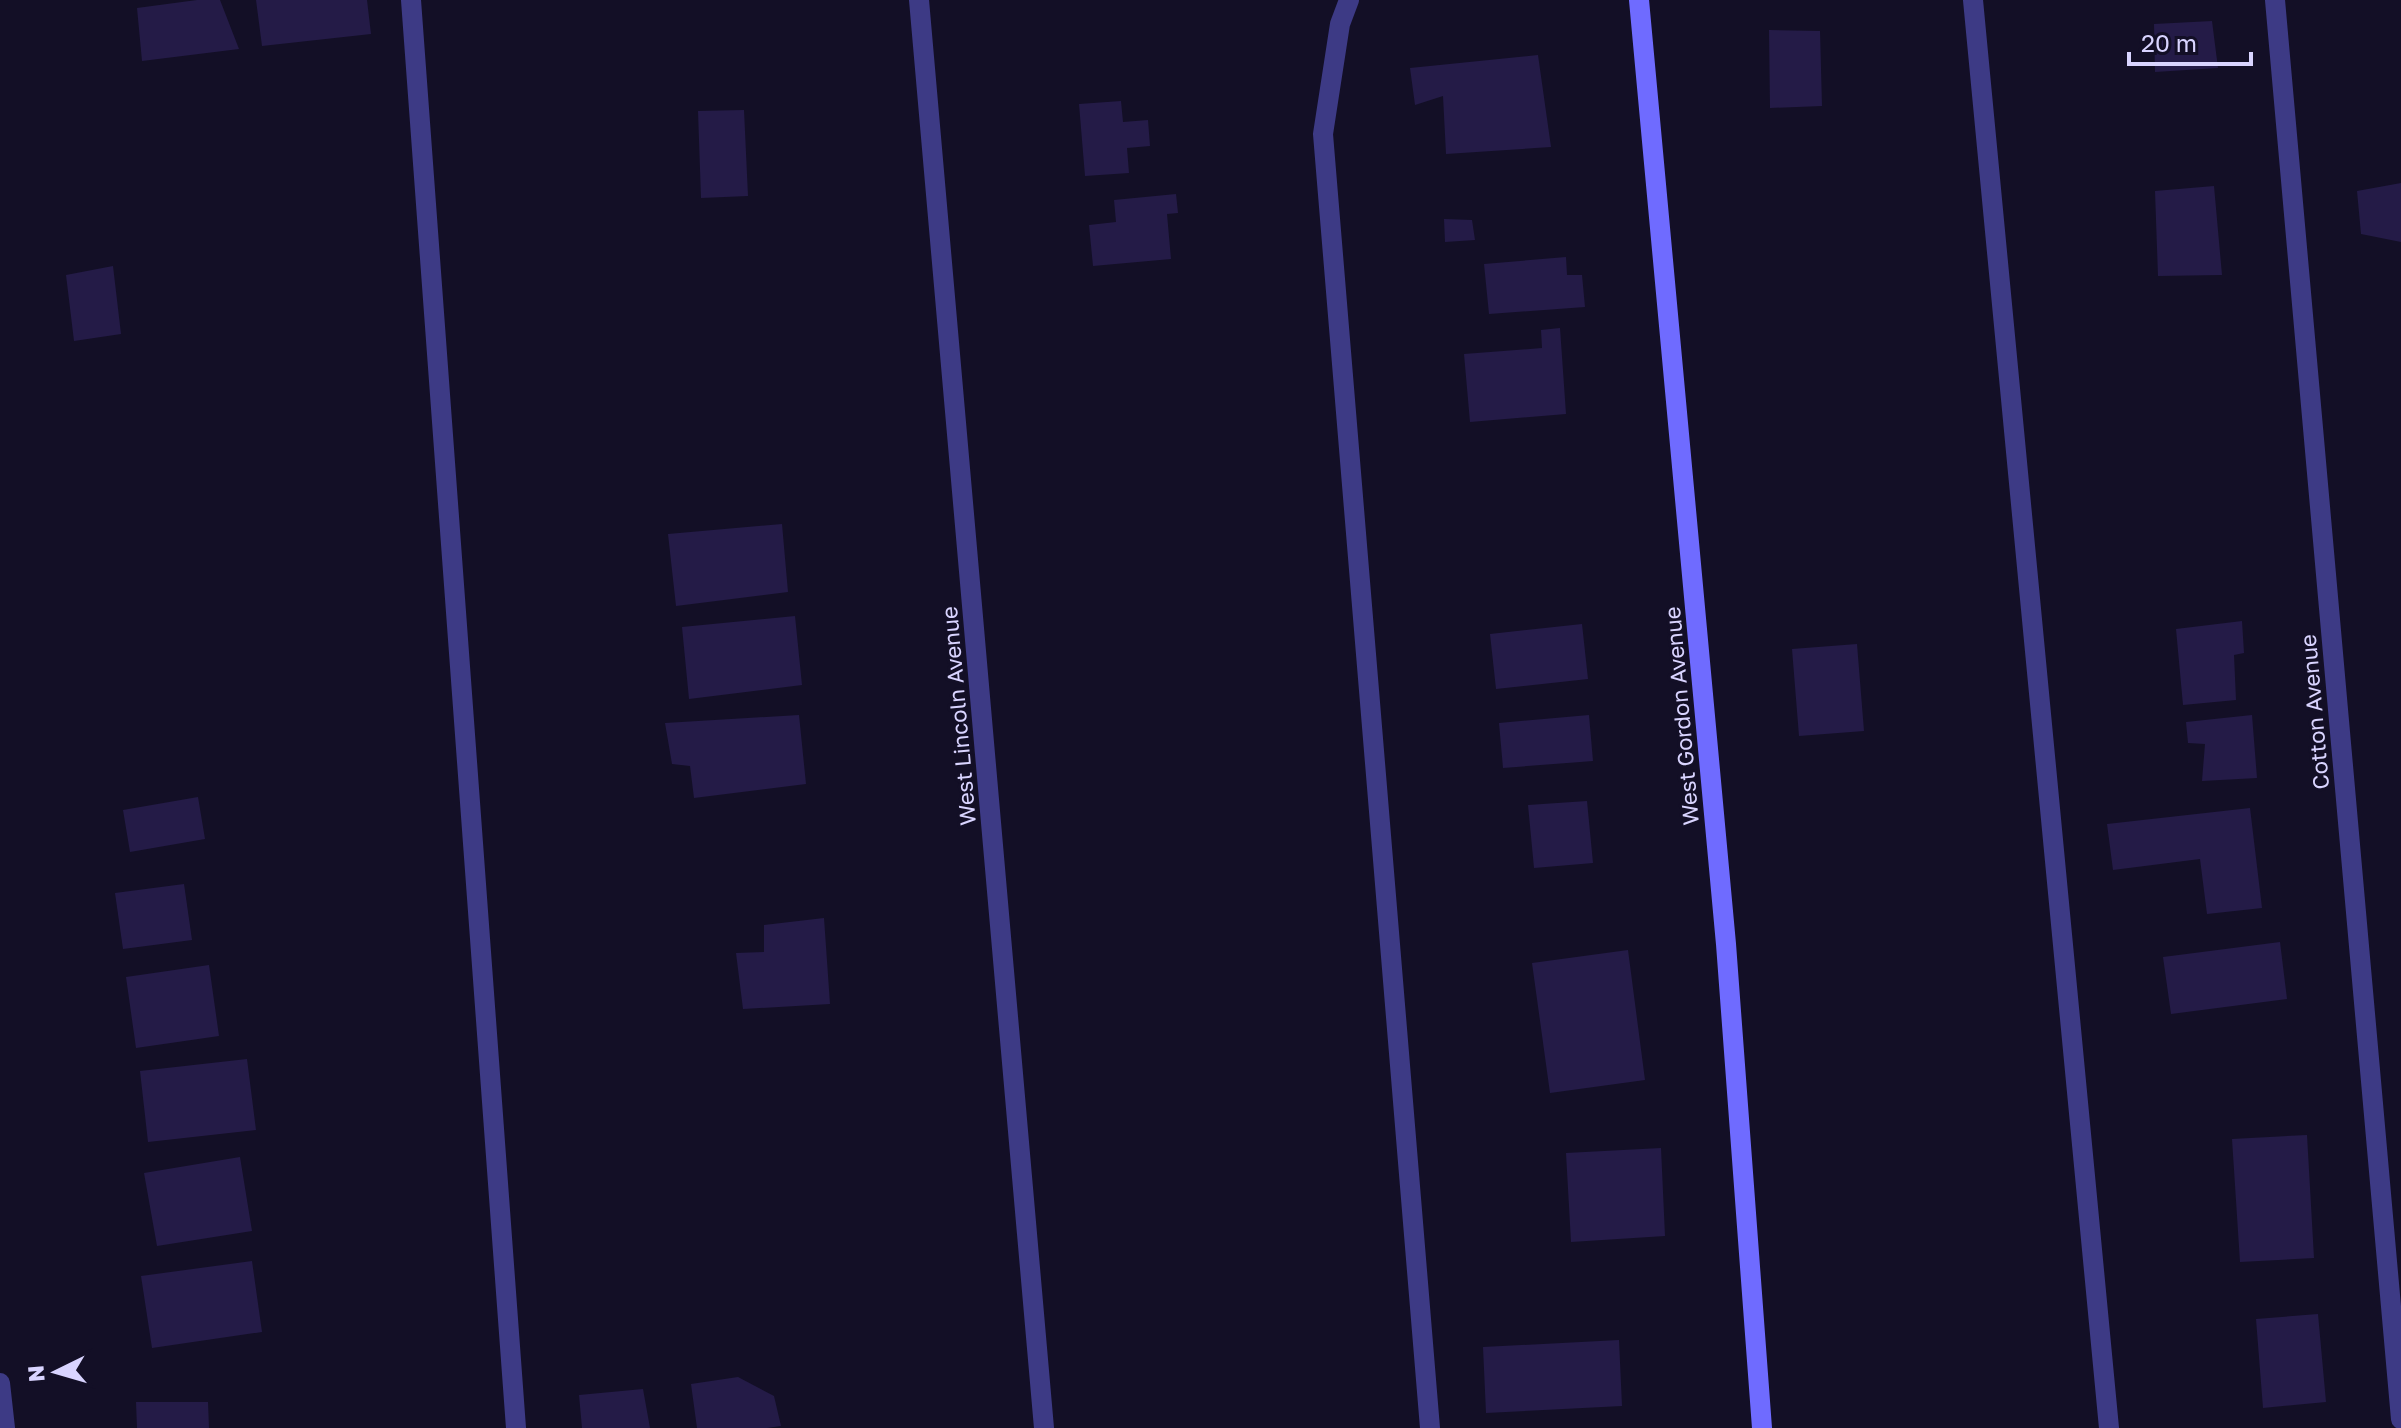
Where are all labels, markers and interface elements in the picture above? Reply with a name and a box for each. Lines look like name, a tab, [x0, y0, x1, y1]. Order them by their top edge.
scale bar	[2129, 16, 2251, 66]
text: 20 m	[2141, 28, 2197, 57]
street label: West Lincoln Avenue	[935, 605, 981, 827]
street label: West Gordon Avenue	[1658, 606, 1704, 826]
street label: Cotton Avenue	[2294, 633, 2334, 791]
north arrow	[16, 1332, 96, 1412]
text: N	[21, 1364, 50, 1383]

